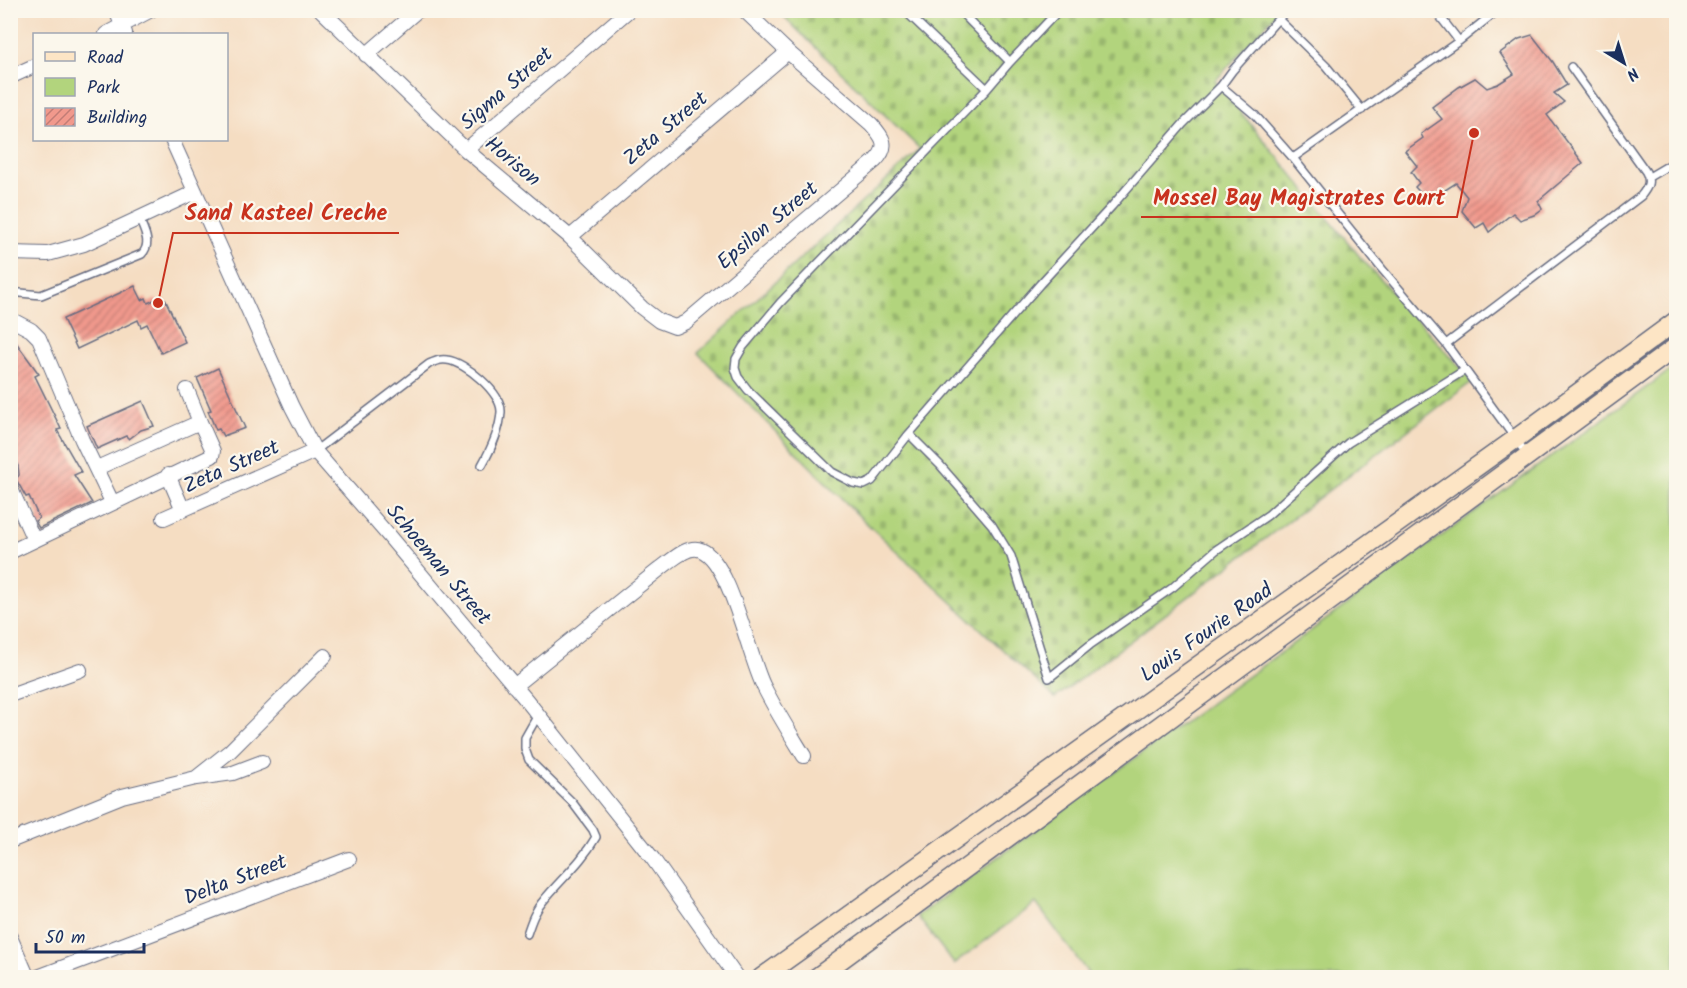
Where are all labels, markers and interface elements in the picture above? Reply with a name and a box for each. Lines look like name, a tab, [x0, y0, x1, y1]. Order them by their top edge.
legend	[33, 33, 228, 141]
north arrow	[1594, 33, 1654, 93]
street label: Sigma Street	[453, 39, 562, 139]
text: Road	[87, 44, 124, 73]
text: N	[1621, 61, 1644, 87]
text: Park	[87, 74, 120, 103]
street label: Zeta Street	[616, 83, 716, 175]
text: Building	[87, 104, 147, 133]
street label: Horison	[476, 129, 548, 196]
street label: Epsilon Street	[710, 173, 827, 279]
callout: Mossel Bay Magistrates Court	[1141, 177, 1457, 217]
text: Mossel Bay Magistrates Court	[1153, 182, 1446, 217]
callout: Sand Kasteel Creche	[173, 193, 399, 233]
text: Sand Kasteel Creche	[185, 197, 388, 232]
street label: Zeta Street	[178, 431, 286, 503]
street label: Schoeman Street	[377, 497, 499, 634]
street label: Louis Fourie Road	[1134, 575, 1281, 691]
street label: Delta Street	[179, 845, 293, 915]
scale bar	[36, 916, 144, 954]
text: 50 m	[45, 924, 85, 953]

